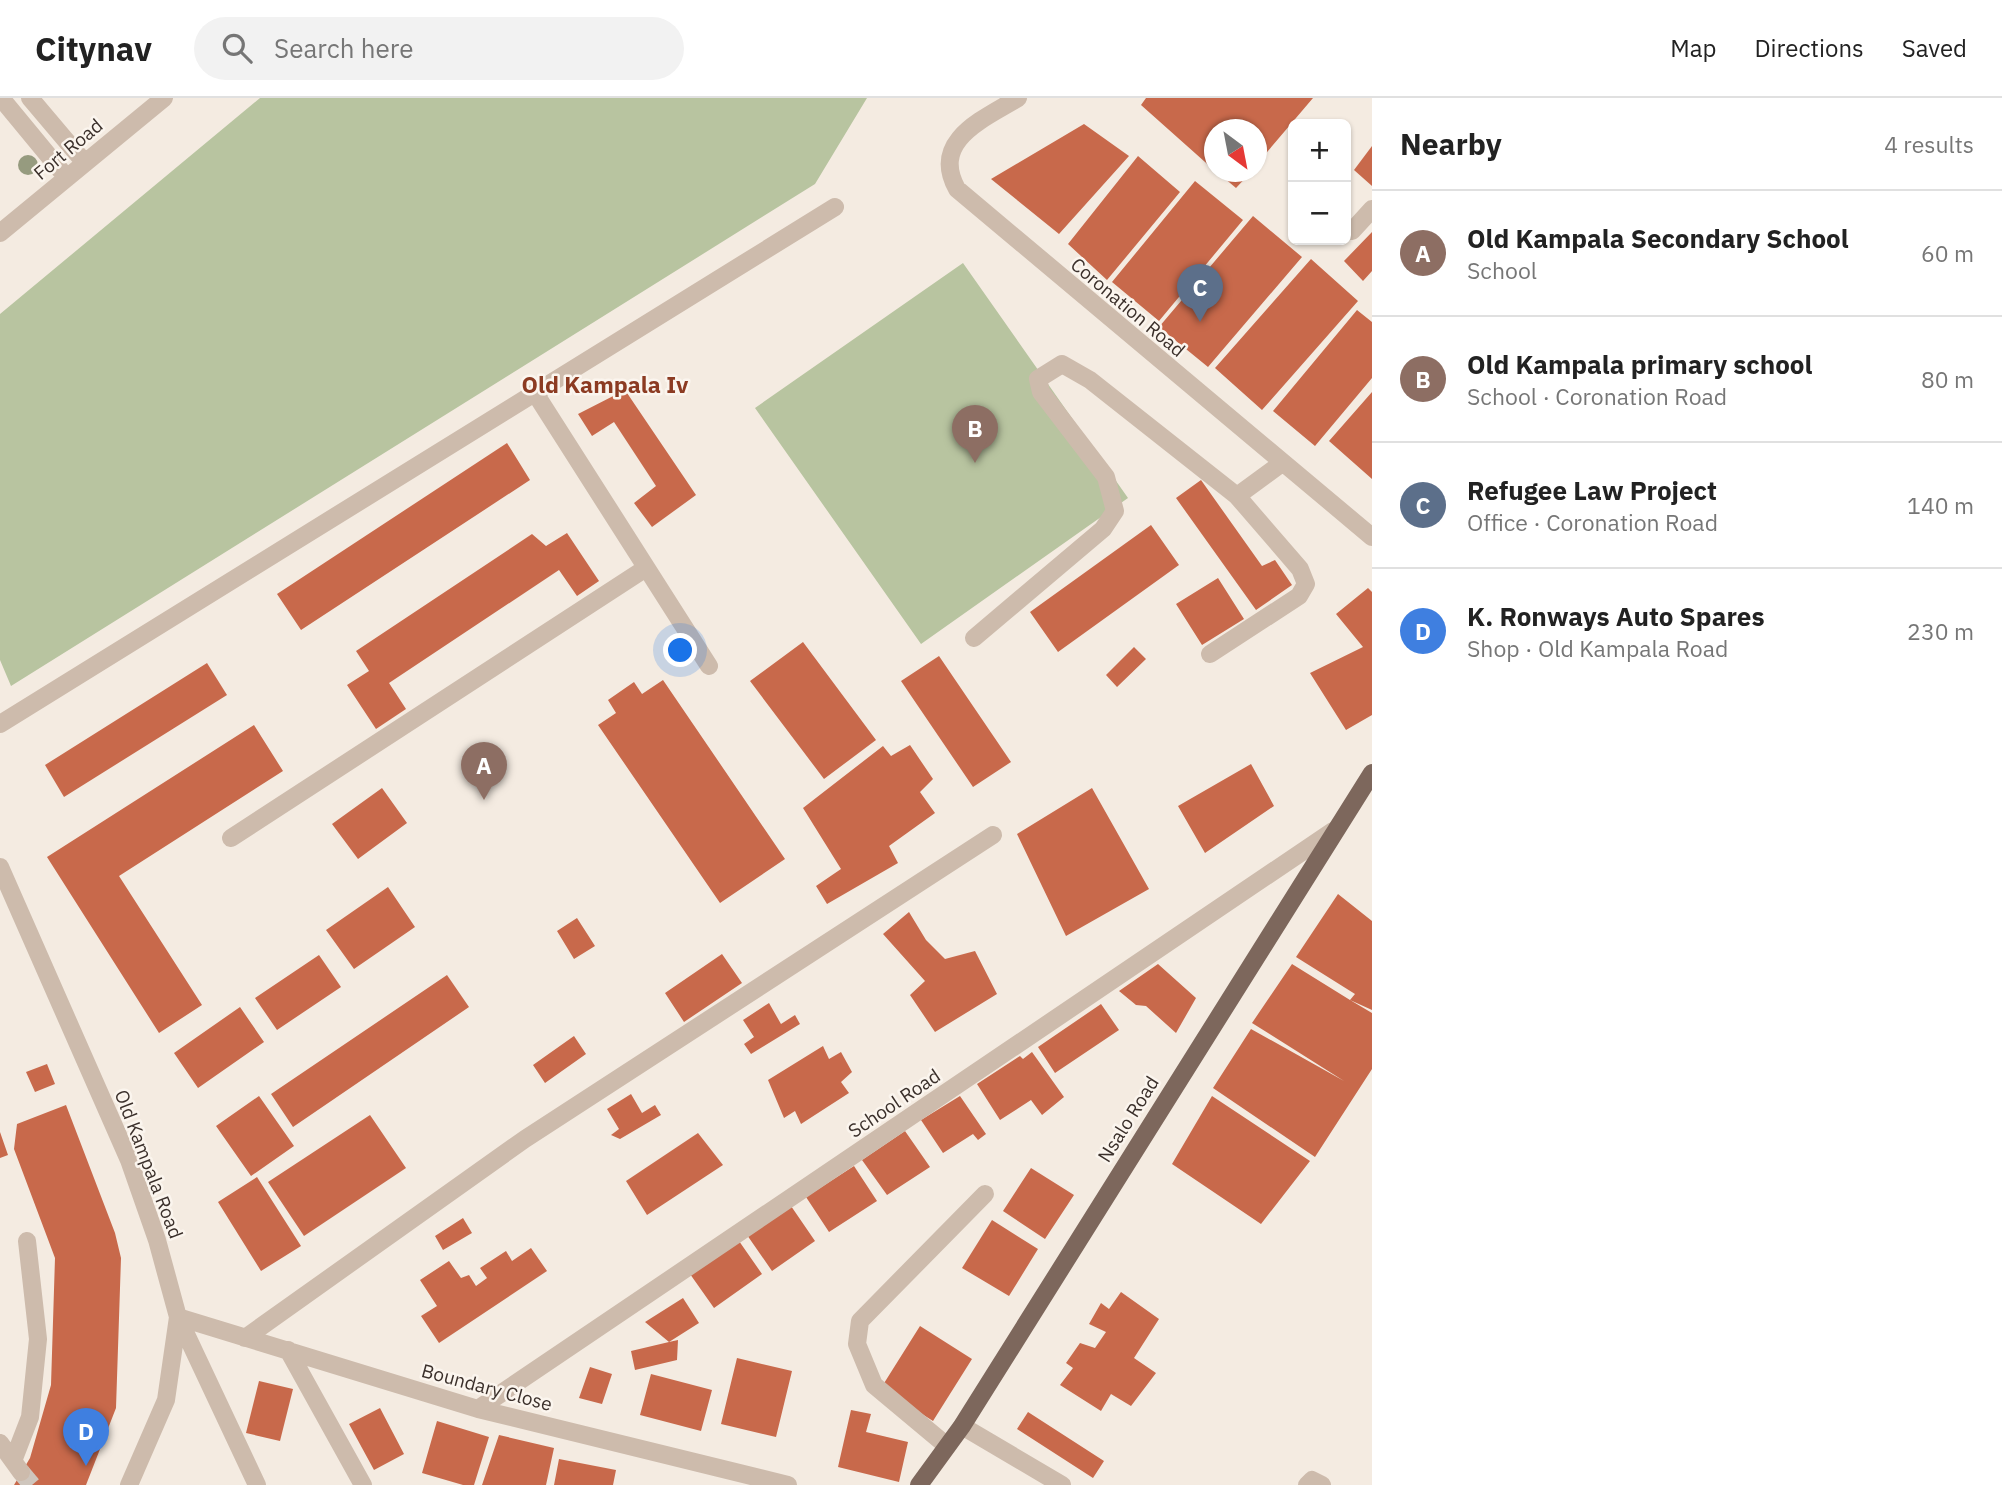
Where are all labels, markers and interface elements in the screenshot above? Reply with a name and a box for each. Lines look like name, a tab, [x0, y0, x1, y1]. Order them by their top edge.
search box	[194, 17, 684, 80]
text: Citynav	[35, 27, 152, 70]
icon: search	[218, 29, 256, 67]
text: Search here	[274, 31, 413, 65]
text: Map	[1670, 32, 1716, 64]
text: Directions	[1754, 32, 1864, 64]
text: Saved	[1902, 32, 1967, 64]
street label: Fort Road	[29, 113, 107, 185]
north arrow	[1204, 119, 1267, 182]
map controls	[1288, 119, 1351, 245]
button: +	[1288, 119, 1351, 182]
text: Nearby	[1400, 124, 1502, 163]
text: 4 results	[1884, 129, 1974, 159]
button: −	[1288, 182, 1351, 245]
text: Old Kampala Secondary School	[1467, 221, 1849, 255]
text: A	[1415, 238, 1431, 268]
text: 60 m	[1921, 238, 1974, 268]
street label: Coronation Road	[1066, 252, 1190, 362]
text: School	[1467, 255, 1537, 285]
pin: C	[1177, 264, 1223, 322]
text: Old Kampala primary school	[1467, 347, 1812, 381]
text: B	[1415, 364, 1431, 394]
text: 80 m	[1921, 364, 1974, 394]
district label: Old Kampala Iv	[522, 369, 689, 399]
text: School · Coronation Road	[1467, 381, 1727, 411]
pin: B	[952, 405, 998, 463]
text: Refugee Law Project	[1467, 473, 1717, 507]
text: C	[1416, 490, 1430, 520]
text: 140 m	[1907, 490, 1974, 520]
text: Office · Coronation Road	[1467, 507, 1718, 537]
text: K. Ronways Auto Spares	[1467, 599, 1765, 633]
text: D	[1415, 616, 1431, 646]
text: 230 m	[1907, 616, 1974, 646]
your location	[663, 633, 697, 667]
text: Shop · Old Kampala Road	[1467, 633, 1728, 663]
pin: A	[461, 742, 507, 800]
street label: School Road	[843, 1063, 945, 1143]
street label: Nsalo Road	[1092, 1072, 1164, 1166]
street label: Old Kampala Road	[110, 1086, 188, 1242]
street label: Boundary Close	[419, 1358, 555, 1416]
pin: D	[63, 1408, 109, 1466]

